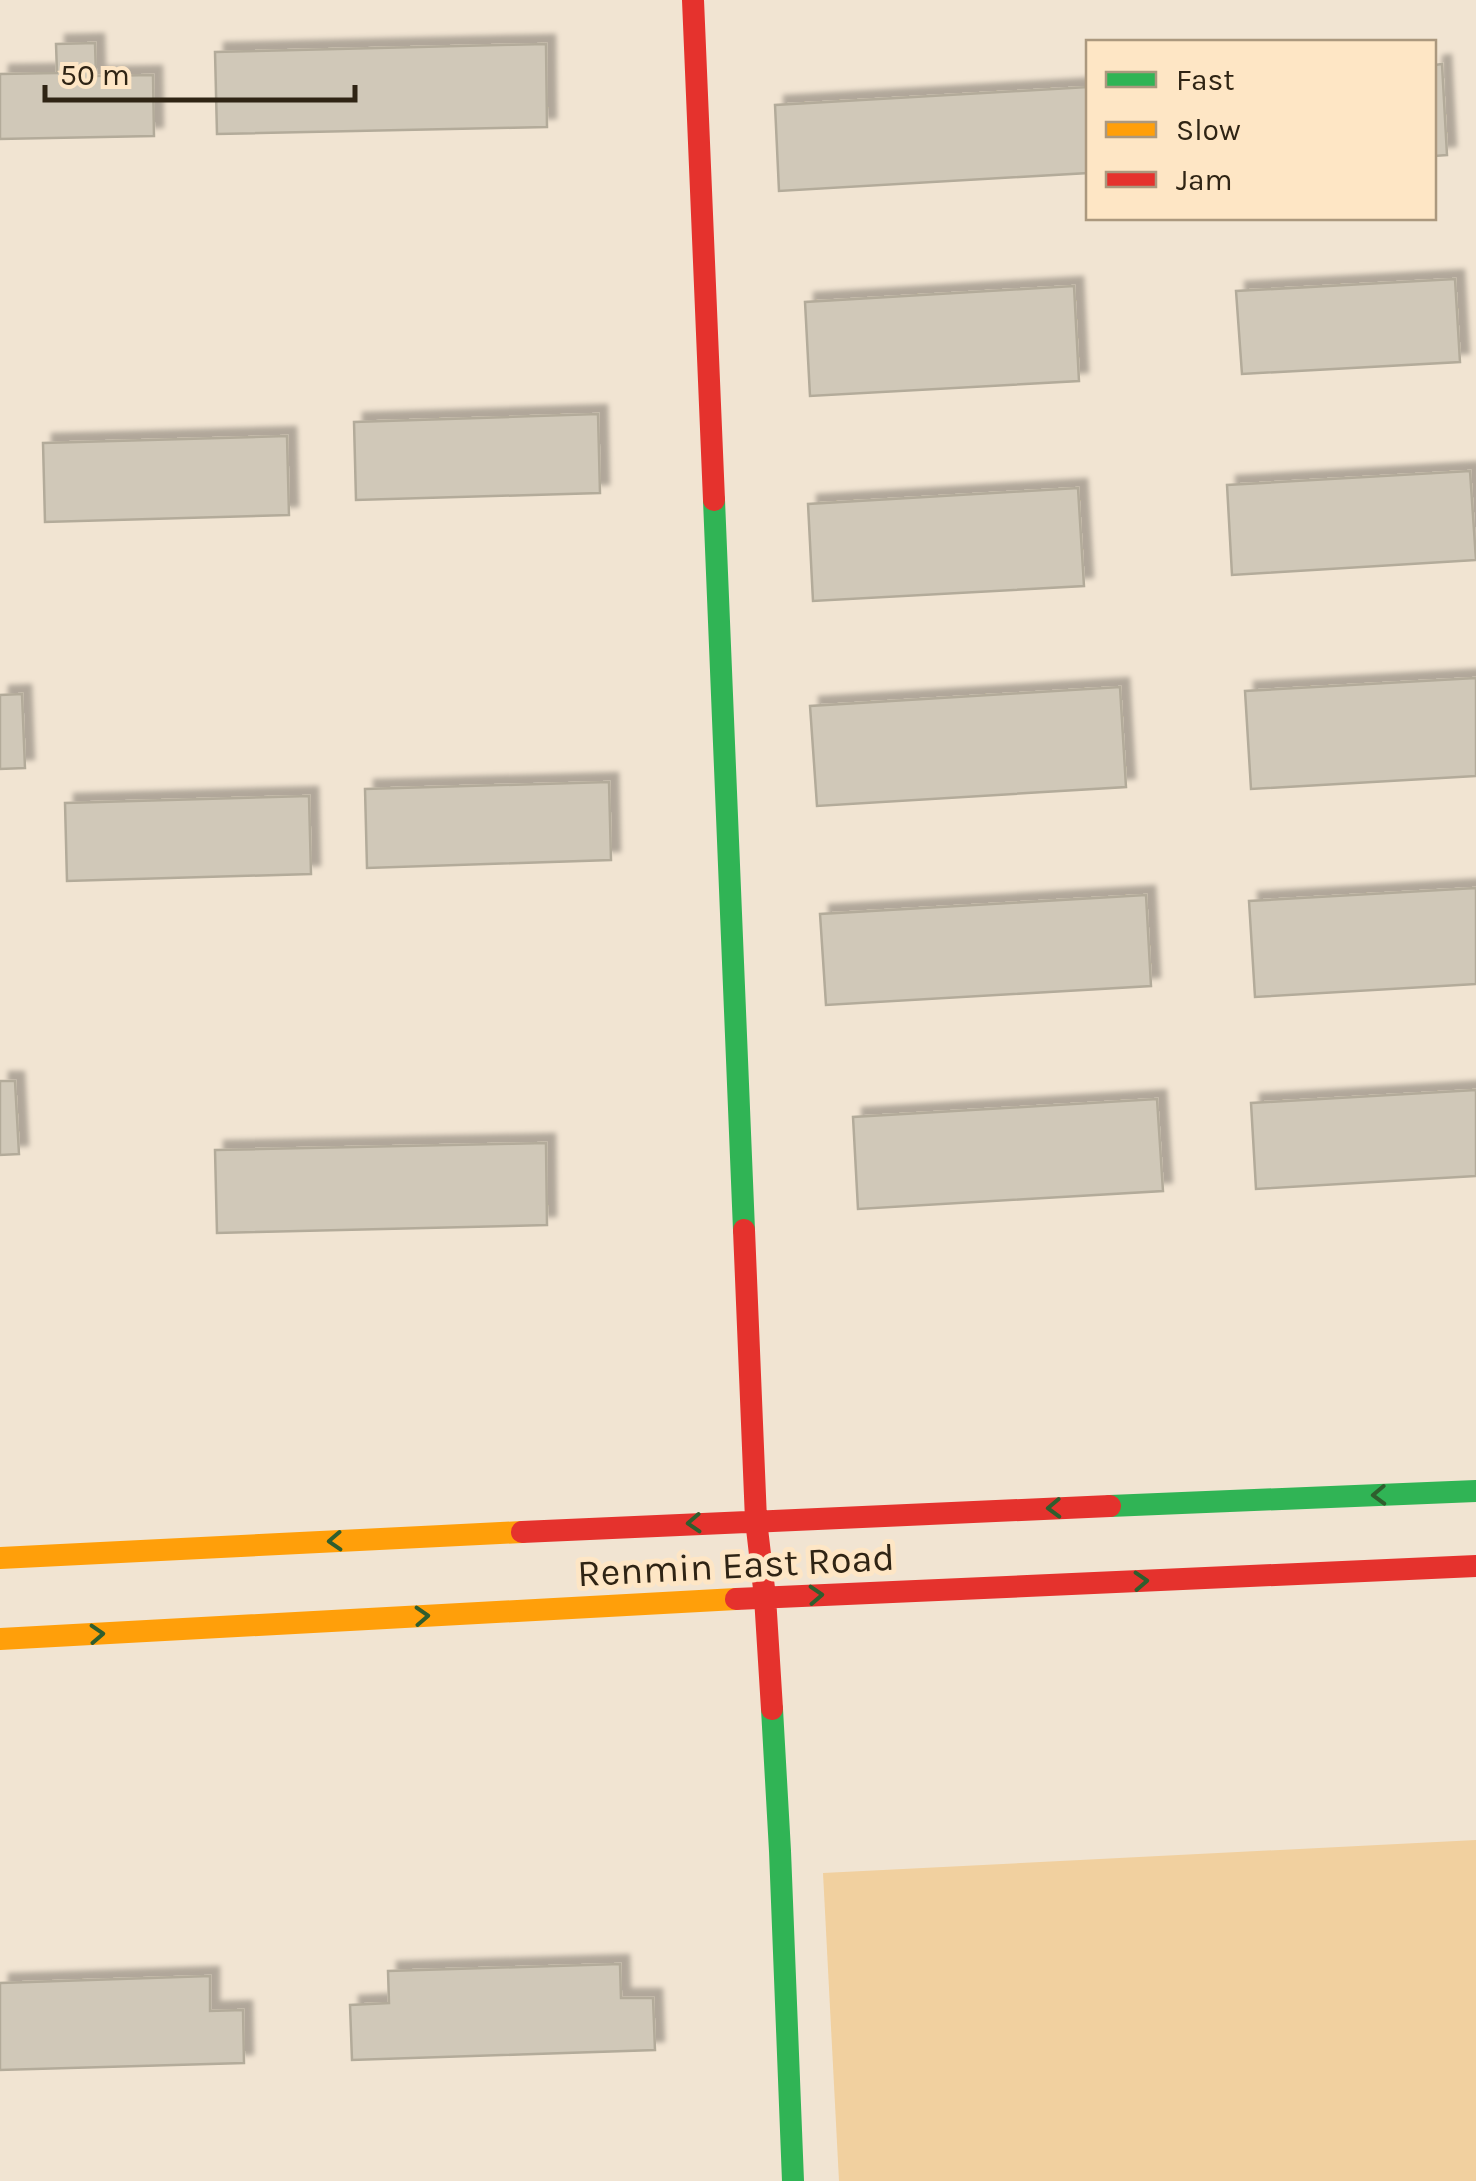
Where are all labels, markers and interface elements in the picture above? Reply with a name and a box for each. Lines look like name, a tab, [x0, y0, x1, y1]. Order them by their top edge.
scale bar	[45, 40, 355, 102]
legend	[1086, 40, 1436, 220]
text: 50 m	[60, 57, 130, 93]
text: Fast	[1176, 62, 1235, 98]
text: Slow	[1176, 112, 1241, 148]
text: Jam	[1176, 162, 1233, 198]
one-way arrow	[1370, 1484, 1386, 1505]
one-way arrow	[1045, 1497, 1061, 1518]
one-way arrow	[686, 1513, 702, 1534]
one-way arrow	[326, 1530, 342, 1551]
street label: Renmin East Road	[576, 1535, 896, 1596]
one-way arrow	[1133, 1571, 1149, 1592]
one-way arrow	[809, 1585, 825, 1606]
one-way arrow	[414, 1606, 430, 1627]
one-way arrow	[90, 1624, 106, 1645]

